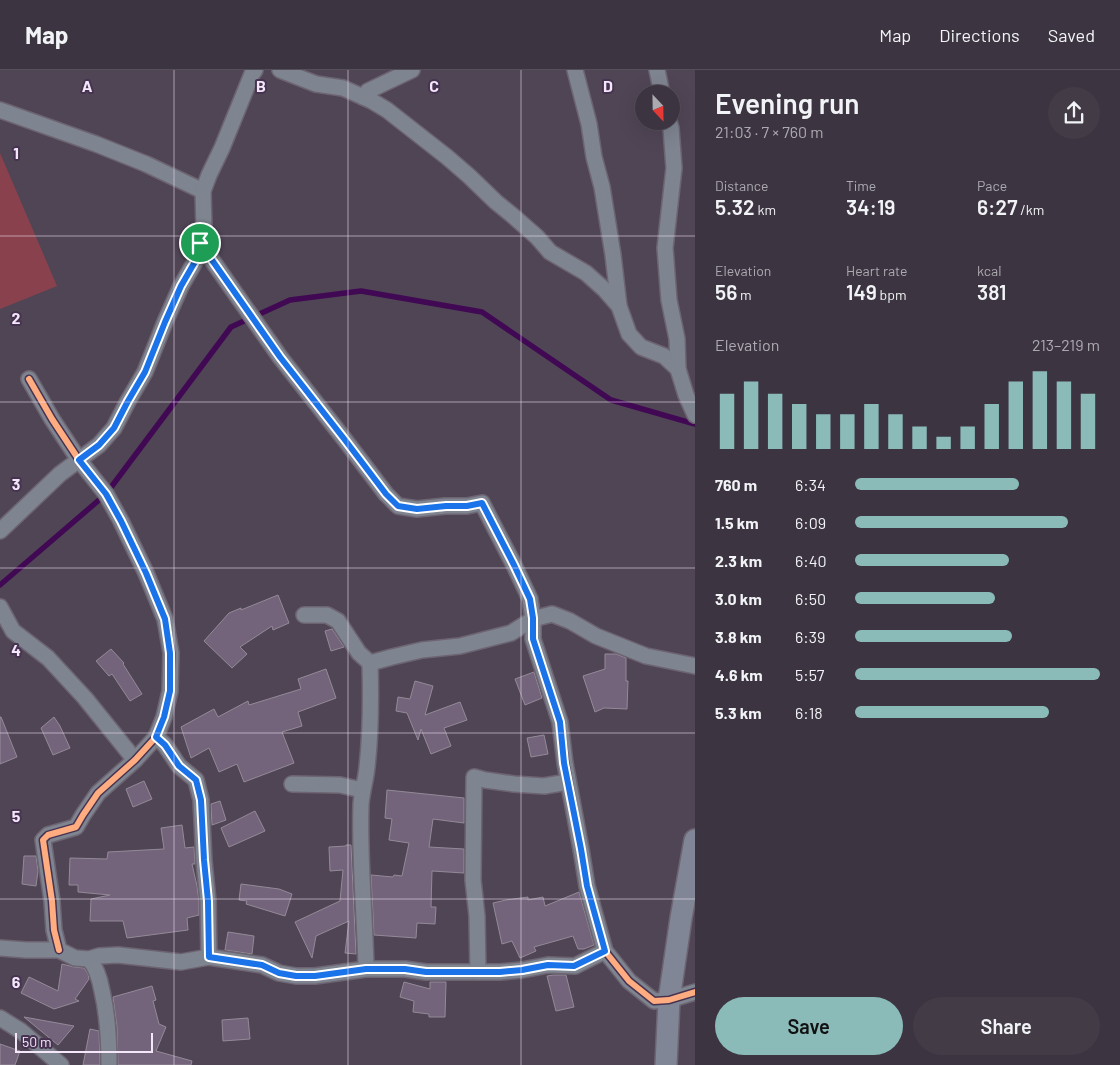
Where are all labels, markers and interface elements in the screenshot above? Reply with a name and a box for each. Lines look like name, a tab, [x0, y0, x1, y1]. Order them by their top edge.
text: Map	[25, 20, 68, 49]
text: Map	[879, 24, 911, 46]
text: Directions	[939, 24, 1020, 46]
text: Saved	[1048, 24, 1095, 46]
text: A	[82, 76, 93, 95]
text: B	[256, 76, 266, 95]
text: C	[429, 76, 439, 95]
text: D	[603, 76, 613, 95]
north arrow	[635, 85, 680, 130]
map controls	[635, 85, 680, 130]
text: Evening run	[715, 86, 860, 120]
button: share	[1048, 87, 1100, 139]
text: 21:03 · 7 × 760 m	[715, 122, 823, 141]
text: 1	[13, 143, 19, 162]
text: Distance	[715, 177, 768, 194]
text: Time	[846, 177, 876, 194]
text: Pace	[977, 177, 1007, 194]
text: 5.32	[715, 194, 755, 219]
text: 34:19	[846, 194, 895, 219]
text: 6:27	[977, 194, 1017, 219]
text: km	[755, 201, 776, 218]
text: /km	[1017, 201, 1044, 218]
pin	[179, 222, 221, 264]
icon: arrive	[186, 229, 214, 257]
text: Elevation	[715, 262, 771, 279]
text: Heart rate	[846, 262, 907, 279]
text: kcal	[977, 262, 1001, 279]
text: 56	[715, 279, 737, 304]
text: 149	[846, 279, 877, 304]
text: 381	[977, 279, 1006, 304]
text: m	[737, 286, 752, 303]
text: bpm	[877, 286, 907, 303]
text: 2	[12, 308, 21, 327]
text: Elevation	[715, 335, 779, 354]
text: 213–219 m	[1032, 335, 1100, 354]
text: 3	[12, 474, 20, 493]
text: 760 m	[715, 475, 757, 494]
text: 6:34	[795, 475, 826, 494]
text: 1.5 km	[715, 513, 759, 532]
text: 6:09	[795, 513, 826, 532]
text: 2.3 km	[715, 551, 762, 570]
text: 6:40	[795, 551, 827, 570]
text: 3.0 km	[715, 589, 762, 608]
text: 6:50	[795, 589, 826, 608]
text: 3.8 km	[715, 627, 762, 646]
text: 6:39	[795, 627, 825, 646]
text: 4	[11, 640, 21, 659]
text: 4.6 km	[715, 665, 763, 684]
text: 5:57	[795, 665, 824, 684]
text: 5.3 km	[715, 703, 762, 722]
text: 6:18	[795, 703, 823, 722]
text: 5	[12, 806, 21, 825]
text: 6	[12, 972, 21, 991]
button: Save	[715, 997, 903, 1055]
button: Share	[913, 997, 1100, 1055]
scale bar	[15, 1030, 152, 1053]
text: 50 m	[22, 1033, 51, 1050]

